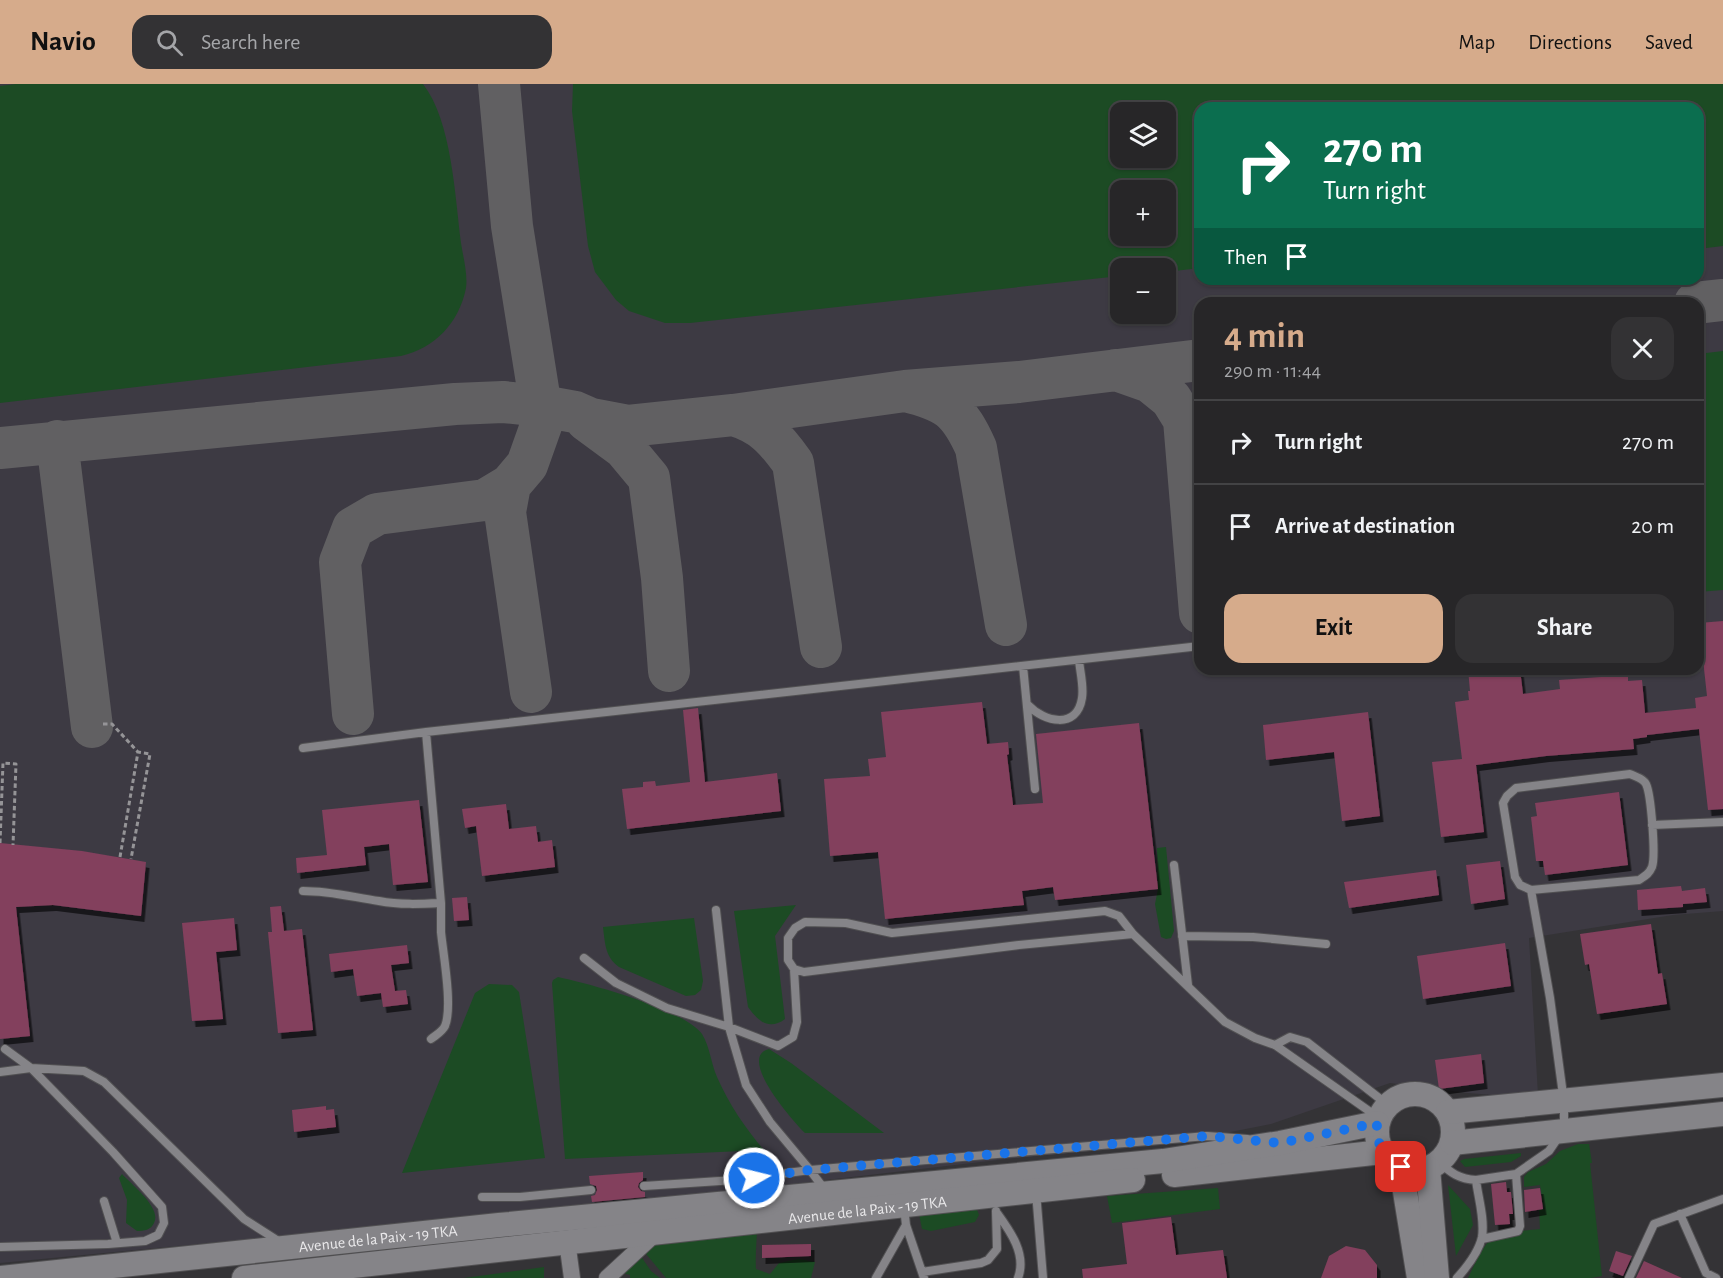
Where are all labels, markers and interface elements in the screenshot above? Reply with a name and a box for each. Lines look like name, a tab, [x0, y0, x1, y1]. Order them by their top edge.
search box	[132, 15, 552, 69]
icon: search	[153, 26, 186, 59]
text: Navio	[30, 28, 96, 56]
text: Search here	[201, 31, 300, 53]
text: Map	[1459, 32, 1495, 53]
text: Directions	[1528, 32, 1612, 53]
text: Saved	[1645, 32, 1693, 53]
map controls	[1110, 102, 1176, 324]
button: layers	[1110, 102, 1176, 168]
icon: right	[1224, 126, 1302, 204]
text: 270 m	[1323, 128, 1423, 170]
text: Turn right	[1323, 177, 1426, 204]
button: +	[1110, 180, 1176, 246]
icon: arrive	[1280, 240, 1313, 273]
text: Then	[1224, 246, 1268, 268]
button: −	[1110, 258, 1176, 324]
button: close	[1611, 317, 1674, 380]
text: 4 min	[1224, 318, 1305, 354]
text: 290 m · 11:44	[1224, 361, 1321, 381]
icon: right	[1224, 426, 1257, 459]
text: Turn right	[1275, 431, 1362, 453]
text: 270 m	[1622, 431, 1674, 453]
icon: arrive	[1224, 510, 1257, 543]
text: Arrive at destination	[1275, 515, 1455, 537]
text: 20 m	[1631, 515, 1674, 537]
button: Exit	[1224, 594, 1443, 663]
button: Share	[1455, 594, 1674, 663]
pin	[1375, 1141, 1426, 1192]
position arrow	[722, 1146, 786, 1210]
icon: arrive	[1384, 1150, 1417, 1183]
street label: Avenue de la Paix - 19 TKA	[787, 1194, 948, 1227]
street label: Avenue de la Paix - 19 TKA	[298, 1222, 458, 1255]

